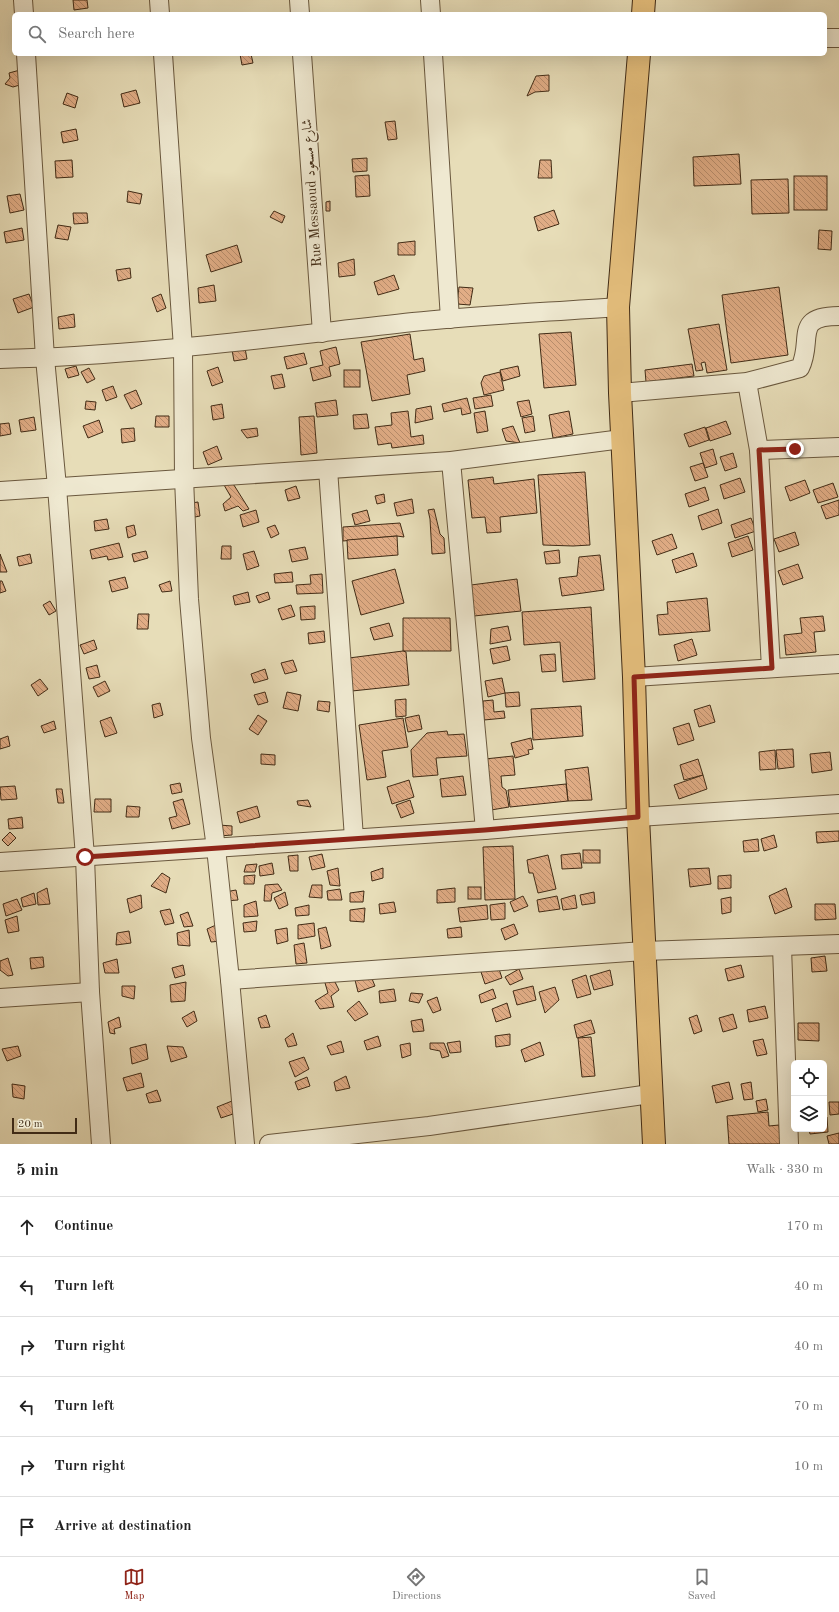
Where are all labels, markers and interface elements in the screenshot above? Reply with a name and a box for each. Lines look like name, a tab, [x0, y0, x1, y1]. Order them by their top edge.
search box	[12, 12, 827, 56]
icon: search	[26, 23, 48, 45]
text: Search here	[58, 27, 135, 42]
street label: Rue Messaoud شارع مسعود	[300, 118, 328, 268]
route end	[786, 440, 804, 458]
route start	[76, 848, 94, 866]
map controls	[791, 1060, 827, 1132]
button: locate	[791, 1060, 827, 1096]
button: layers	[791, 1096, 827, 1132]
scale bar	[12, 1116, 77, 1135]
text: 20 m	[18, 1119, 43, 1130]
text: 5 min	[16, 1162, 59, 1179]
text: Walk · 330 m	[746, 1163, 823, 1176]
icon: ahead	[16, 1216, 38, 1238]
text: Continue	[54, 1219, 113, 1234]
text: 170 m	[786, 1220, 823, 1233]
icon: left	[16, 1276, 38, 1298]
text: Turn left	[54, 1279, 114, 1294]
text: 40 m	[794, 1280, 823, 1293]
icon: right	[16, 1336, 38, 1358]
text: Turn right	[54, 1339, 125, 1354]
text: 40 m	[794, 1340, 823, 1353]
icon: left	[16, 1396, 38, 1418]
text: Turn left	[54, 1399, 114, 1414]
text: 70 m	[794, 1400, 823, 1413]
icon: right	[16, 1456, 38, 1478]
text: Turn right	[54, 1459, 125, 1474]
text: 10 m	[794, 1460, 823, 1473]
icon: arrive	[16, 1516, 38, 1538]
text: Arrive at destination	[54, 1519, 192, 1534]
tab: Map	[123, 1566, 145, 1604]
tab: Directions	[392, 1566, 441, 1604]
tab: Saved	[688, 1566, 716, 1604]

